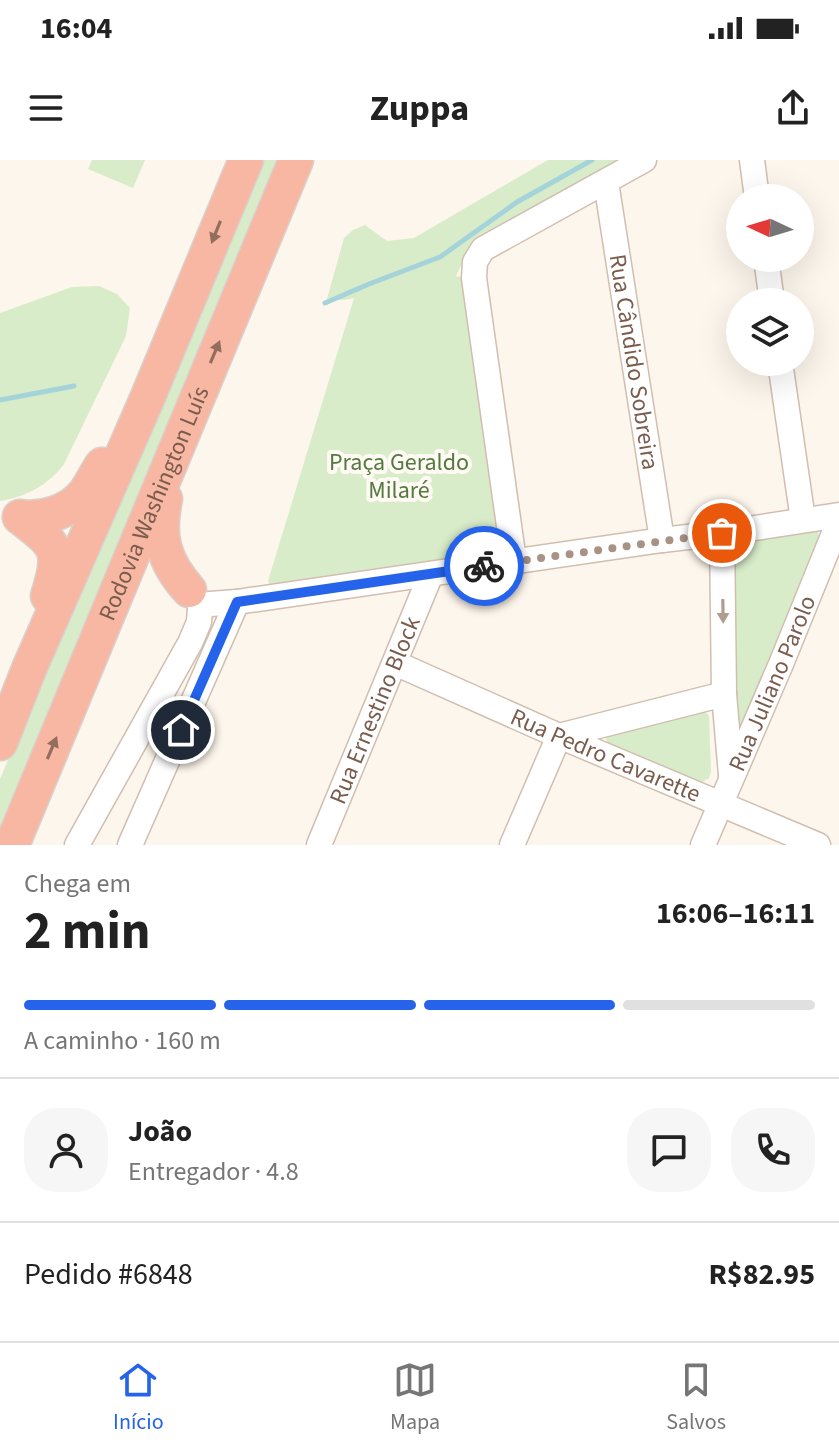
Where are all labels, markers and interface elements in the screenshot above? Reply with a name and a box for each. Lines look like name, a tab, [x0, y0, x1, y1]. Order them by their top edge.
text: 16:04	[40, 7, 112, 50]
text: Zuppa	[370, 83, 469, 134]
icon: menu	[24, 86, 68, 130]
icon: share	[771, 86, 815, 130]
north arrow	[726, 184, 814, 272]
map controls	[726, 184, 814, 376]
one-way arrow	[209, 220, 222, 244]
street label: Rua Cândido Sobreira	[600, 252, 668, 472]
button: layers	[726, 288, 814, 376]
one-way arrow	[209, 340, 222, 364]
street label: Rodovia Washington Luís	[90, 381, 218, 626]
park label: Praça Geraldo Milaré	[329, 445, 469, 508]
pin	[688, 499, 756, 567]
icon: bag	[700, 511, 744, 555]
courier	[444, 526, 524, 606]
icon: bike	[462, 544, 506, 588]
street label: Rua Juliano Parolo	[720, 590, 825, 777]
one-way arrow	[717, 599, 729, 624]
street label: Rua Ernestino Block	[321, 611, 430, 810]
pin	[147, 696, 215, 764]
street label: Rua Pedro Cavarette	[505, 700, 706, 812]
icon: home	[159, 708, 203, 752]
one-way arrow	[46, 736, 59, 760]
text: Chega em	[24, 865, 131, 902]
text: 16:06–16:11	[656, 892, 815, 935]
text: 2 min	[24, 895, 151, 969]
text: A caminho · 160 m	[24, 1022, 221, 1059]
button: person	[24, 1108, 108, 1192]
button: chat	[627, 1108, 711, 1192]
button: phone	[731, 1108, 815, 1192]
text: João	[128, 1110, 192, 1153]
text: Entregador · 4.8	[128, 1153, 299, 1190]
text: Pedido #6848	[24, 1253, 193, 1296]
text: R$82.95	[708, 1253, 815, 1296]
tab: Início	[113, 1358, 164, 1438]
tab: Mapa	[390, 1358, 440, 1438]
tab: Salvos	[666, 1358, 726, 1438]

